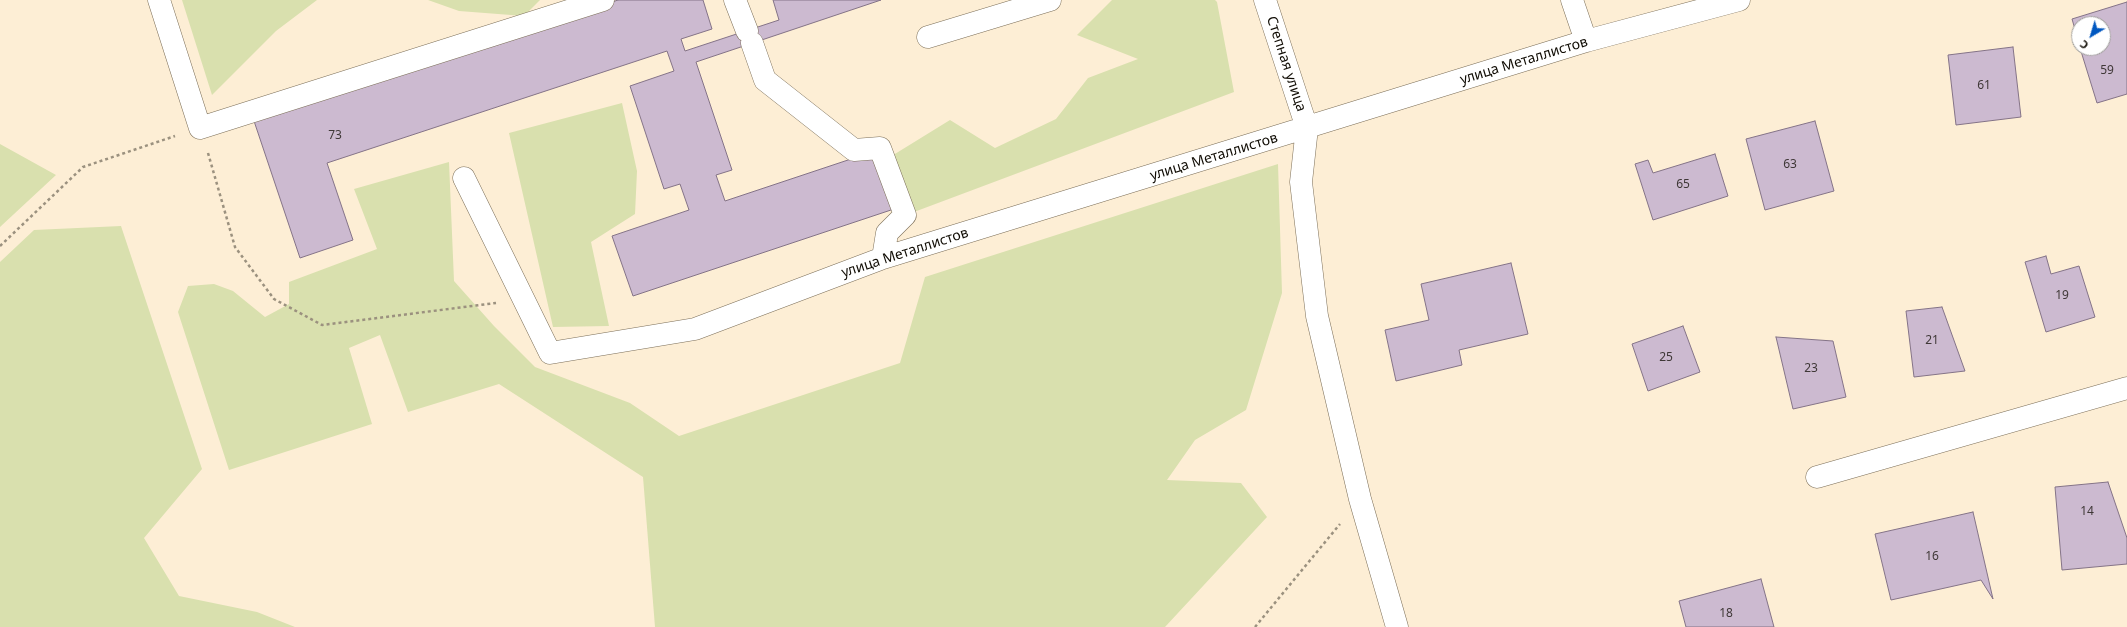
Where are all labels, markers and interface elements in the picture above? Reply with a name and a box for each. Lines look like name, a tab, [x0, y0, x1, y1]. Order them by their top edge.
street label: Степная улица	[1263, 14, 1309, 114]
north arrow	[2071, 16, 2111, 56]
street label: улица Металлистов	[1458, 34, 1590, 88]
text: С	[2077, 37, 2091, 53]
house number: 59	[2100, 64, 2114, 78]
house number: 61	[1977, 79, 1991, 93]
house number: 73	[328, 129, 342, 143]
street label: улица Металлистов	[1148, 130, 1280, 184]
house number: 63	[1783, 158, 1797, 172]
house number: 65	[1676, 178, 1690, 192]
street label: улица Металлистов	[839, 225, 971, 281]
house number: 19	[2055, 289, 2069, 303]
house number: 21	[1925, 334, 1939, 348]
house number: 25	[1659, 351, 1673, 365]
house number: 23	[1804, 362, 1818, 376]
house number: 14	[2080, 505, 2094, 519]
house number: 16	[1925, 550, 1939, 564]
house number: 18	[1719, 607, 1733, 621]

